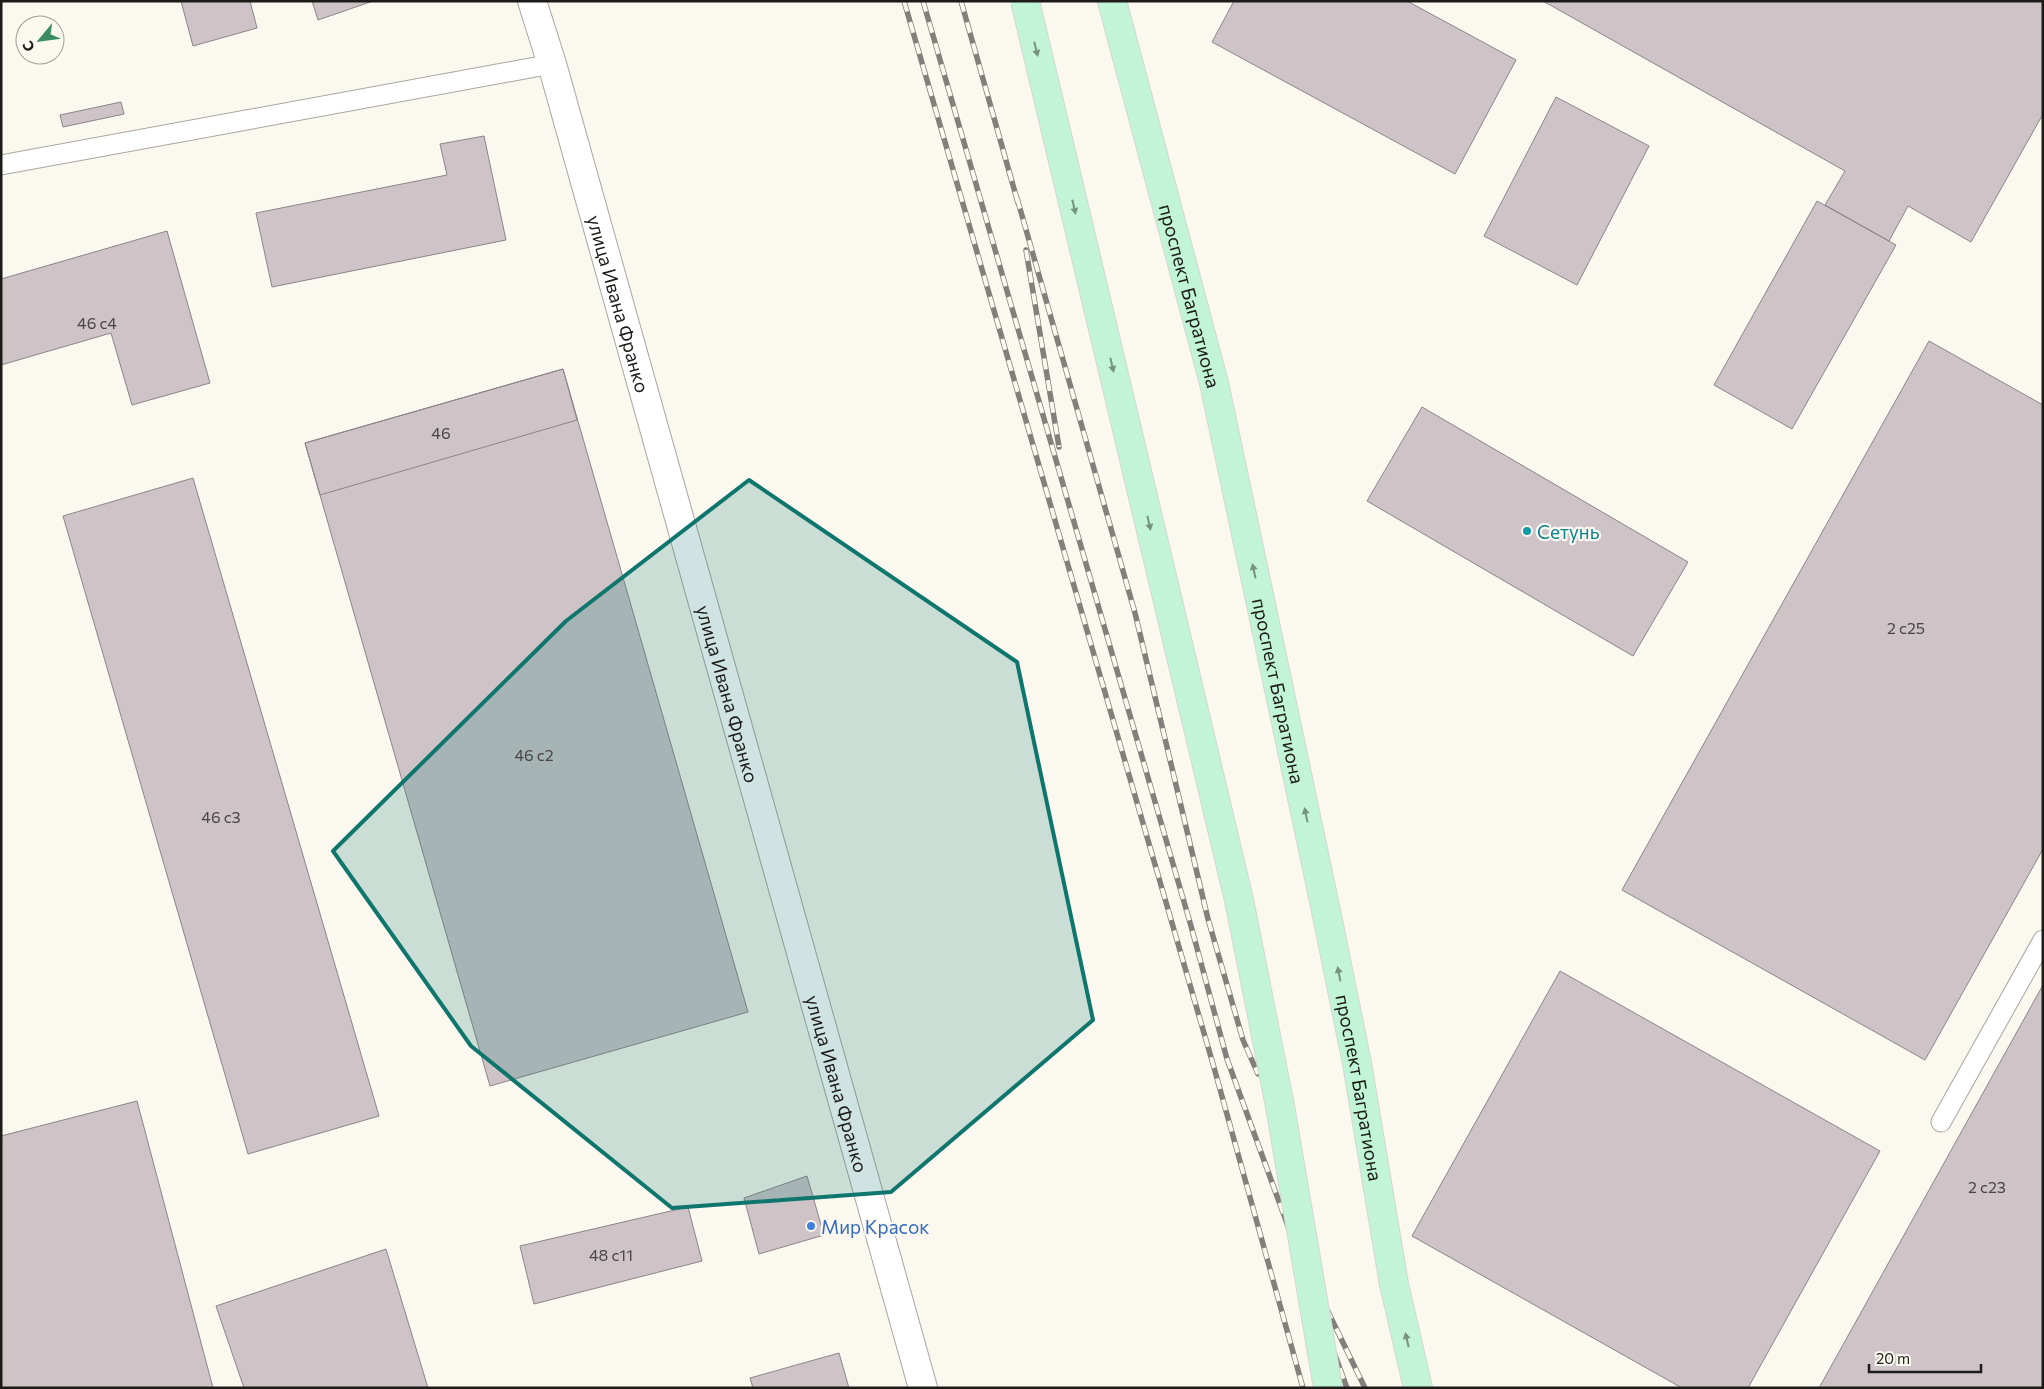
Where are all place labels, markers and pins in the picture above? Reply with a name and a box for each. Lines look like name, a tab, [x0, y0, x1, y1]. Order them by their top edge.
place label: Сетунь	[1537, 520, 1600, 543]
marker: Сетунь	[1521, 525, 1533, 537]
place label: Мир Красок	[821, 1215, 929, 1238]
marker: Мир Красок	[805, 1220, 817, 1232]

